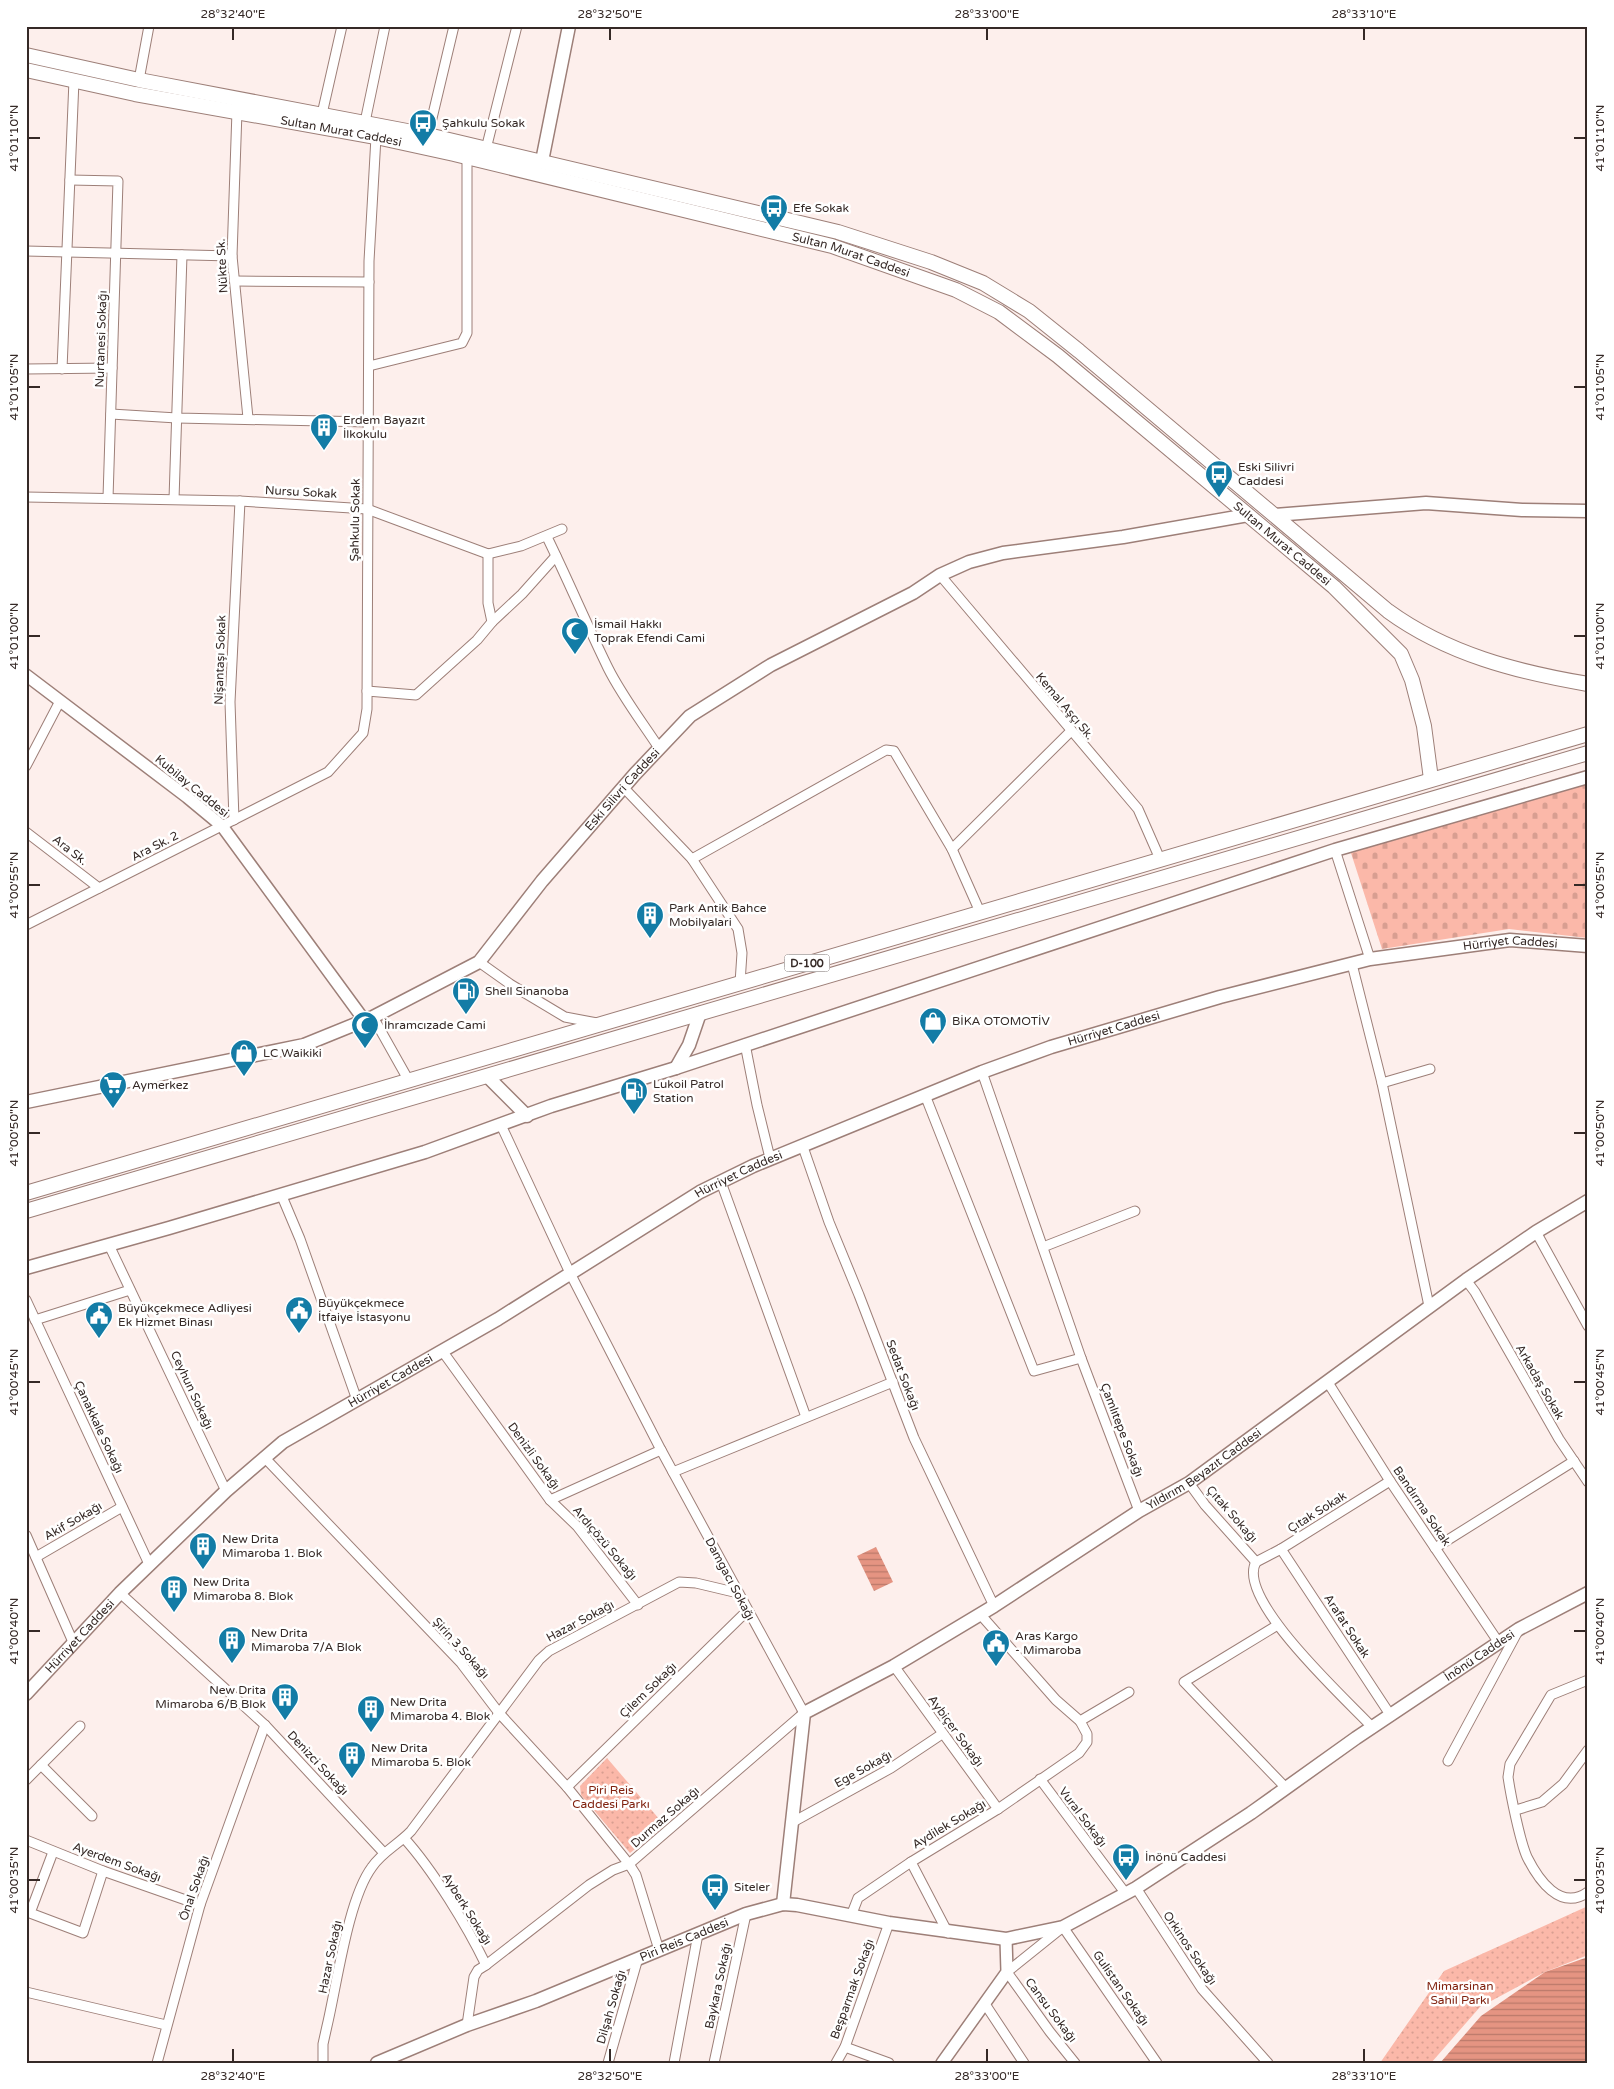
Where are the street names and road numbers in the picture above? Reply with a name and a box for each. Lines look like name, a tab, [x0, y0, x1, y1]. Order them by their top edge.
street label: Sultan Murat Caddesi	[279, 113, 403, 149]
street label: Sultan Murat Caddesi	[791, 230, 912, 280]
street label: Nükte Sk.	[214, 238, 230, 294]
street label: Nurtanesi Sokağı	[92, 290, 110, 388]
street label: Şahkulu Sokak	[347, 478, 363, 562]
street label: Nursu Sokak	[265, 483, 338, 501]
street label: Sultan Murat Caddesi	[1230, 499, 1334, 588]
street label: Nişantaşı Sokak	[211, 614, 229, 705]
street label: Kemal Aşçı Sk.	[1033, 670, 1097, 742]
street label: Eski Silivri Caddesi	[582, 746, 662, 833]
street label: Kubilay Caddesi	[152, 752, 232, 820]
street label: Ara Sk. 2	[129, 828, 181, 864]
street label: Ara Sk.	[50, 832, 90, 868]
street label: Hürriyet Caddesi	[1462, 933, 1558, 953]
road number: D-100	[784, 954, 830, 971]
street label: Hürriyet Caddesi	[1066, 1008, 1161, 1049]
street label: Hürriyet Caddesi	[692, 1148, 784, 1201]
street label: Sedat Sokağı	[883, 1338, 923, 1412]
street label: Arkadaş Sokak	[1513, 1342, 1567, 1422]
street label: Ceyhun Sokağı	[168, 1349, 216, 1431]
street label: Hürriyet Caddesi	[346, 1351, 435, 1410]
street label: Çanakkale Sokağı	[71, 1379, 127, 1475]
street label: Çamlıtepe Sokağı	[1098, 1381, 1146, 1479]
street label: Denizli Sokağı	[505, 1420, 563, 1492]
street label: Yıldırım Beyazıt Caddesi	[1144, 1425, 1264, 1512]
street label: Bandırma Sokak	[1390, 1464, 1454, 1549]
street label: Çıtak Sokağı	[1204, 1483, 1260, 1545]
street label: Çıtak Sokak	[1285, 1488, 1349, 1536]
street label: Akif Sokağı	[42, 1499, 104, 1543]
street label: Ardıçözü Sokağı	[570, 1503, 640, 1583]
street label: Damgacı Sokağı	[702, 1535, 758, 1623]
street label: Arafat Sokak	[1321, 1592, 1373, 1661]
street label: Hürriyet Caddesi	[42, 1597, 117, 1676]
street label: Hazar Sokağı	[544, 1597, 616, 1645]
street label: Şirin 3 Sokağı	[430, 1615, 492, 1681]
street label: İnönü Caddesi	[1442, 1627, 1517, 1684]
street label: Çilem Sokağı	[617, 1659, 679, 1721]
street label: Aybiçer Sokağı	[925, 1693, 987, 1769]
street label: Denizci Sokağı	[285, 1728, 351, 1798]
street label: Ege Sokağı	[832, 1748, 894, 1790]
street label: Durmaz Sokağı	[628, 1783, 702, 1851]
street label: Vural Sokağı	[1056, 1784, 1110, 1850]
street label: Aydilek Sokağı	[910, 1797, 988, 1851]
street label: Ayerdem Sokağı	[71, 1840, 163, 1884]
street label: Önal Sokağı	[176, 1853, 212, 1923]
street label: Ayberk Sokağı	[439, 1871, 495, 1947]
street label: Orkinos Sokağı	[1160, 1909, 1220, 1987]
street label: Piri Reis Caddesi	[638, 1915, 730, 1964]
street label: Hazar Sokağı	[315, 1919, 345, 1995]
street label: Beşparmak Sokağı	[827, 1937, 877, 2041]
street label: Baykara Sokağı	[702, 1942, 734, 2030]
street label: Gulistan Sokağı	[1090, 1948, 1152, 2028]
street label: Dilşah Sokağı	[594, 1968, 628, 2046]
street label: Cansu Sokağı	[1022, 1975, 1080, 2045]

